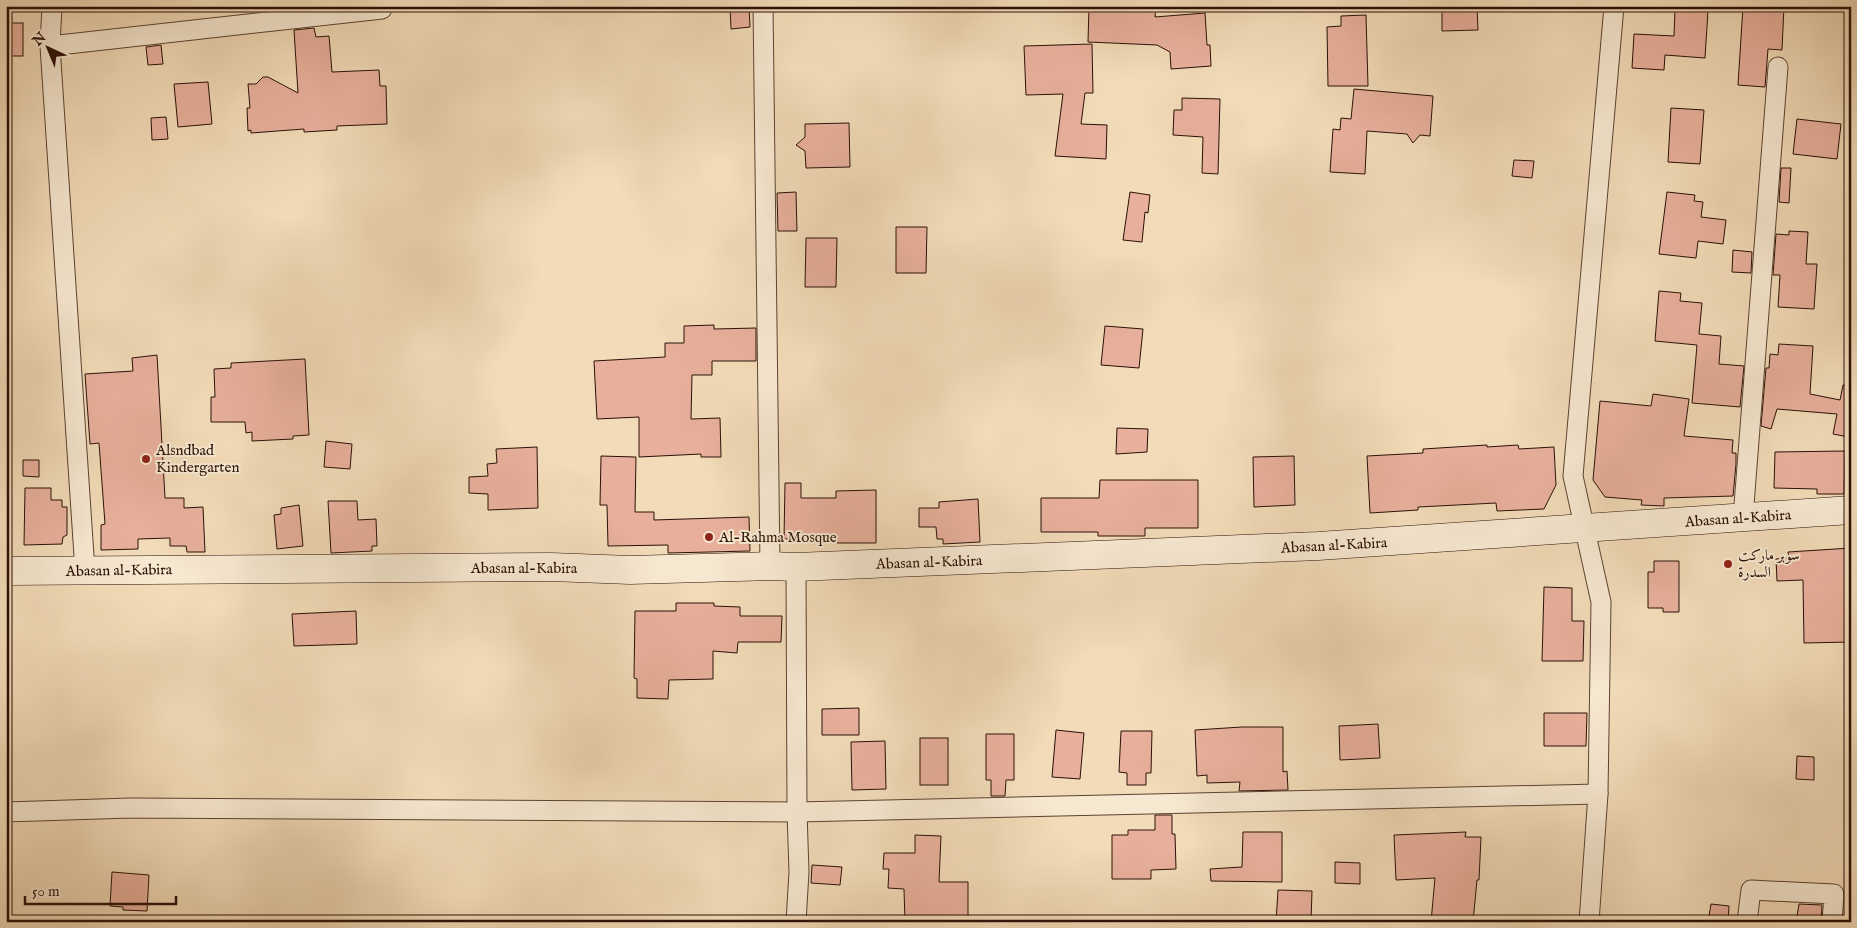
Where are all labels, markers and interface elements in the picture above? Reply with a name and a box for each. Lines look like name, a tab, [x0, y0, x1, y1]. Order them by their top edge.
north arrow	[22, 22, 72, 72]
text: N	[28, 29, 50, 51]
place label: Alsndbad Kindergarten	[155, 441, 239, 477]
marker: Alsndbad Kindergarten	[140, 453, 152, 465]
street label: Abasan al-Kabira	[1683, 505, 1792, 532]
place label: Al-Rahma Mosque	[718, 528, 837, 547]
marker: Al-Rahma Mosque	[703, 531, 715, 543]
street label: Abasan al-Kabira	[1279, 533, 1388, 558]
place label: سوبر ماركت السدرة	[1738, 546, 1800, 582]
street label: Abasan al-Kabira	[874, 551, 983, 574]
marker: سوبر ماركت السدرة	[1722, 558, 1734, 570]
street label: Abasan al-Kabira	[470, 559, 578, 578]
street label: Abasan al-Kabira	[65, 560, 173, 581]
scale bar	[25, 873, 176, 905]
text: 50 m	[32, 882, 60, 901]

